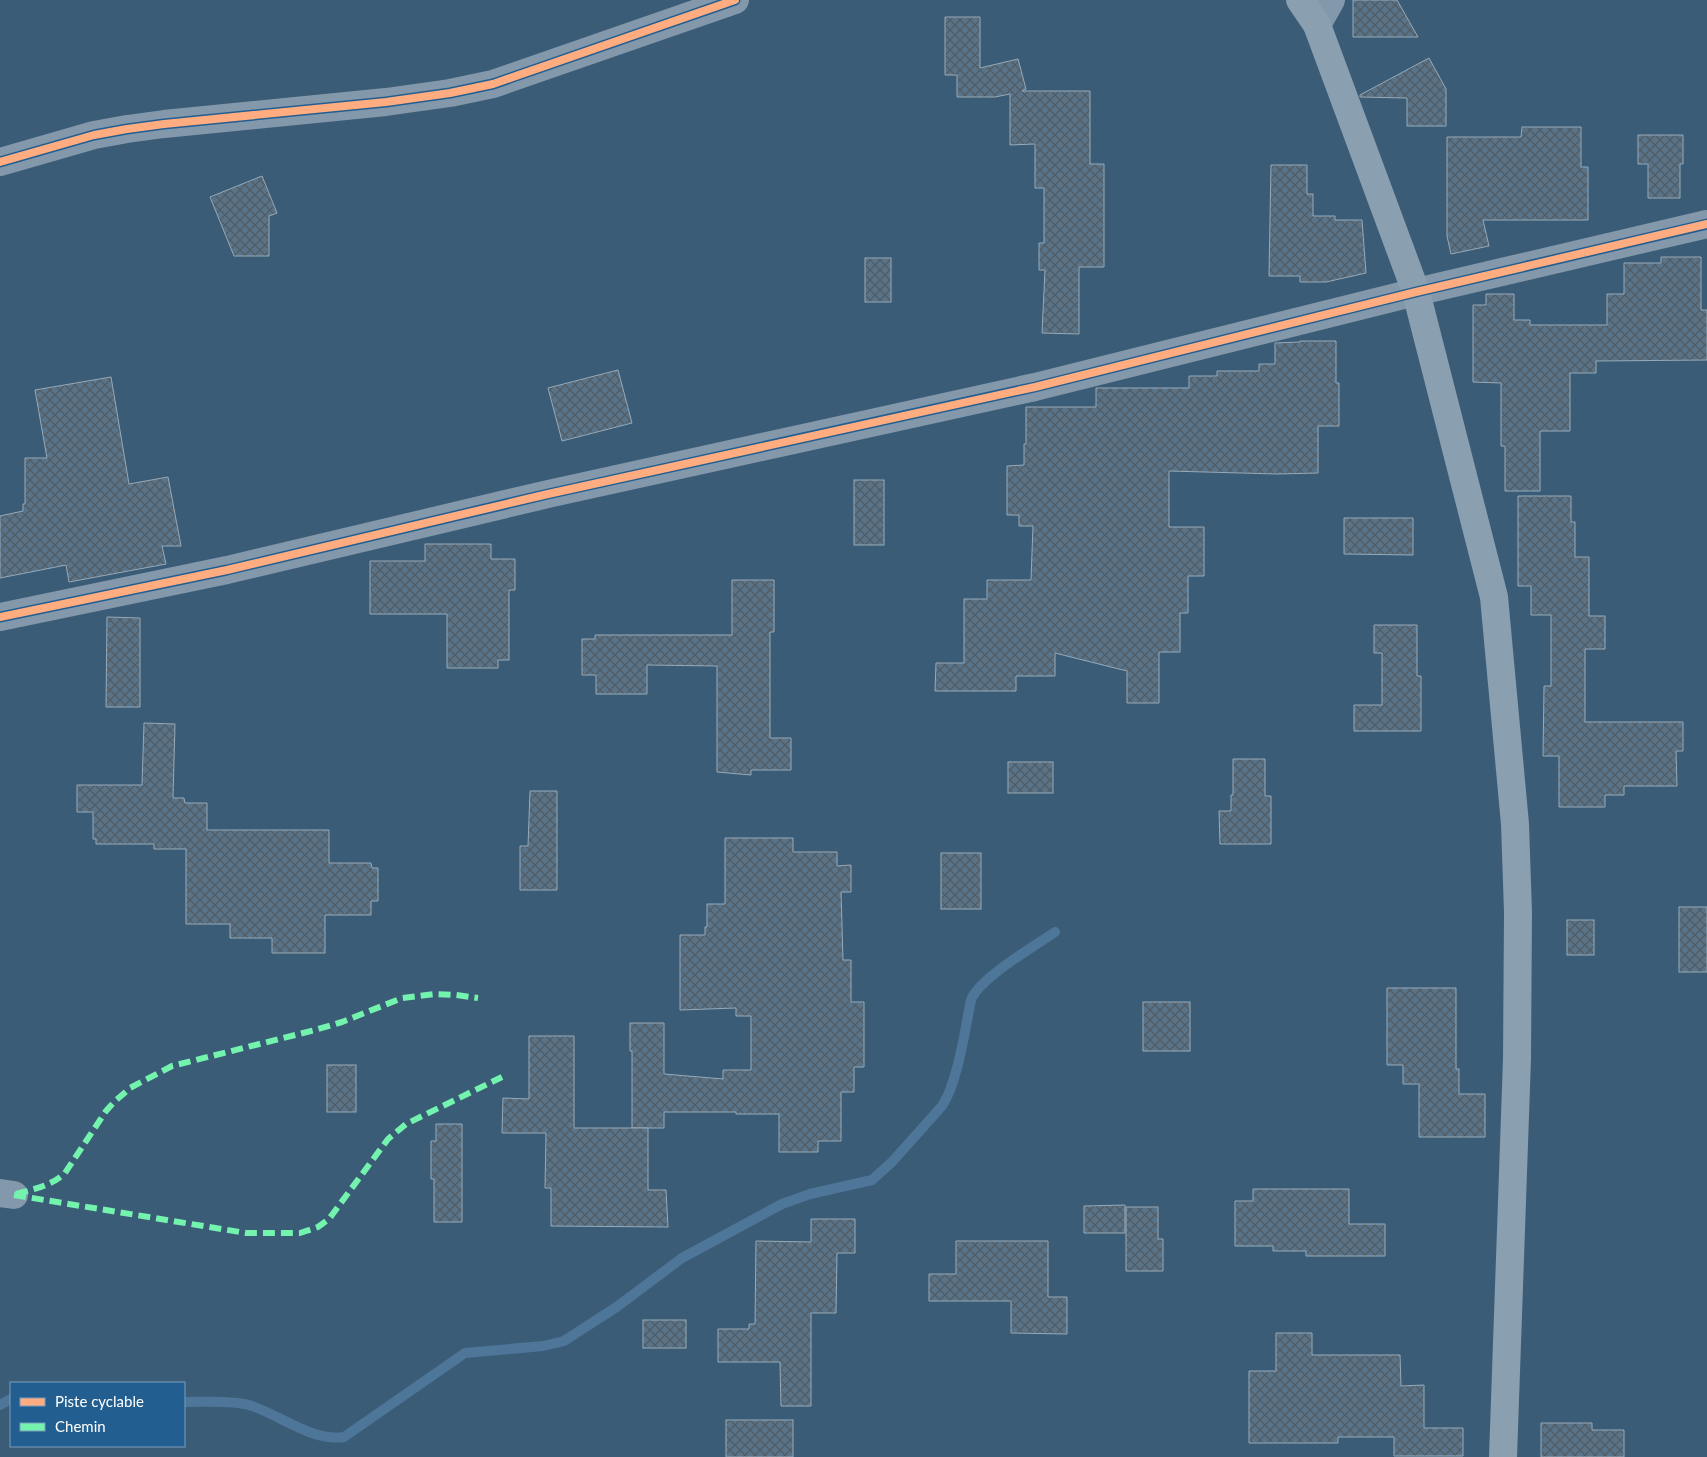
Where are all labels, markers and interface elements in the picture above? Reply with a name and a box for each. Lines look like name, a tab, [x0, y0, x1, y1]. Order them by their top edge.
legend	[10, 1382, 185, 1447]
text: Piste cyclable	[55, 1392, 144, 1410]
text: Chemin	[55, 1417, 106, 1435]

